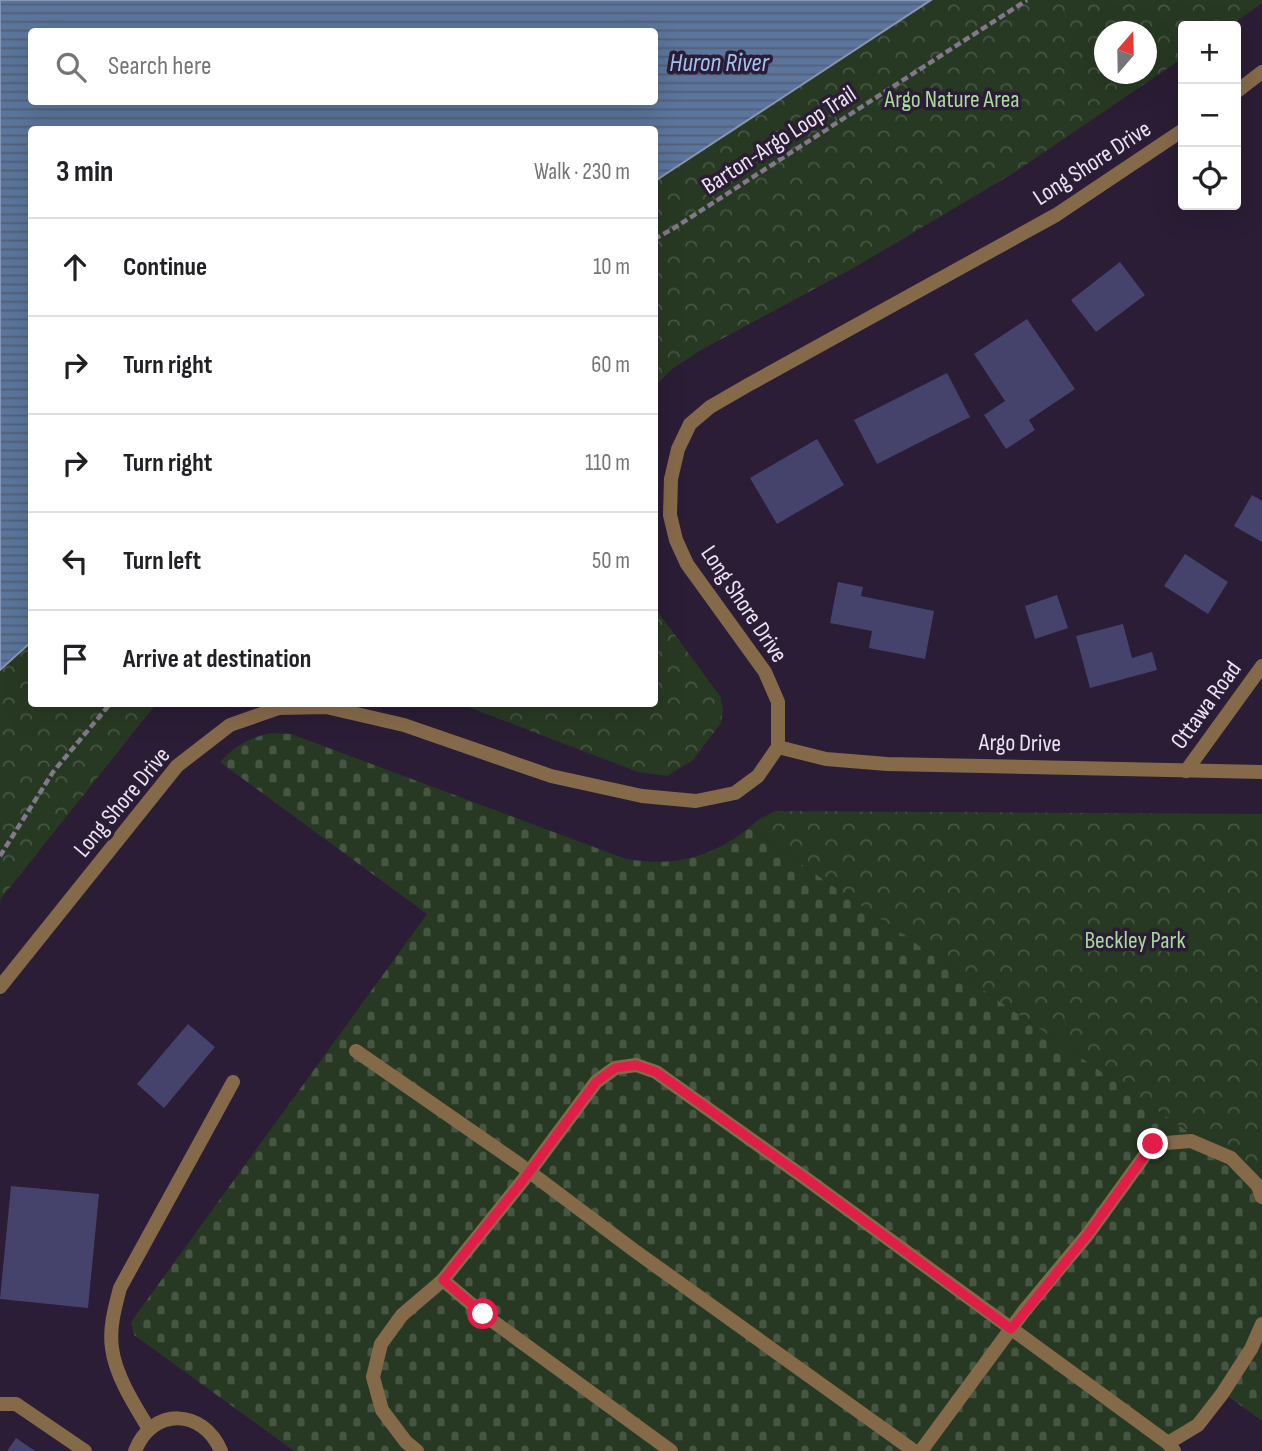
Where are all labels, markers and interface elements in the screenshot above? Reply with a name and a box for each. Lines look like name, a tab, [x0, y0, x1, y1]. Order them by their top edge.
north arrow	[1094, 21, 1157, 84]
map controls	[1178, 21, 1241, 210]
button: +	[1178, 21, 1241, 84]
search box	[28, 28, 658, 105]
icon: search	[52, 48, 90, 86]
water label: Huron River	[669, 48, 770, 79]
text: Search here	[108, 51, 211, 82]
street label: Barton-Argo Loop Trail	[696, 79, 862, 201]
button: −	[1178, 84, 1241, 147]
park label: Argo Nature Area	[883, 85, 1020, 114]
street label: Long Shore Drive	[1028, 114, 1156, 212]
button: locate	[1178, 147, 1241, 210]
text: 3 min	[56, 154, 113, 190]
text: Walk · 230 m	[534, 158, 630, 186]
icon: ahead	[56, 248, 94, 286]
text: Continue	[123, 252, 207, 283]
text: 10 m	[593, 253, 630, 281]
icon: right	[56, 346, 94, 384]
text: Turn right	[123, 350, 212, 381]
text: 60 m	[591, 351, 630, 379]
icon: right	[56, 444, 94, 482]
text: Turn right	[123, 448, 212, 479]
text: 110 m	[585, 449, 630, 477]
street label: Long Shore Drive	[694, 540, 794, 668]
icon: left	[56, 542, 94, 580]
text: Turn left	[123, 546, 201, 577]
text: 50 m	[592, 547, 630, 575]
icon: arrive	[56, 640, 94, 678]
text: Arrive at destination	[123, 644, 311, 675]
street label: Ottawa Road	[1164, 655, 1248, 755]
street label: Argo Drive	[978, 728, 1061, 758]
street label: Long Shore Drive	[68, 741, 176, 863]
park label: Beckley Park	[1084, 926, 1186, 955]
route end	[1137, 1128, 1168, 1159]
route start	[467, 1298, 498, 1329]

